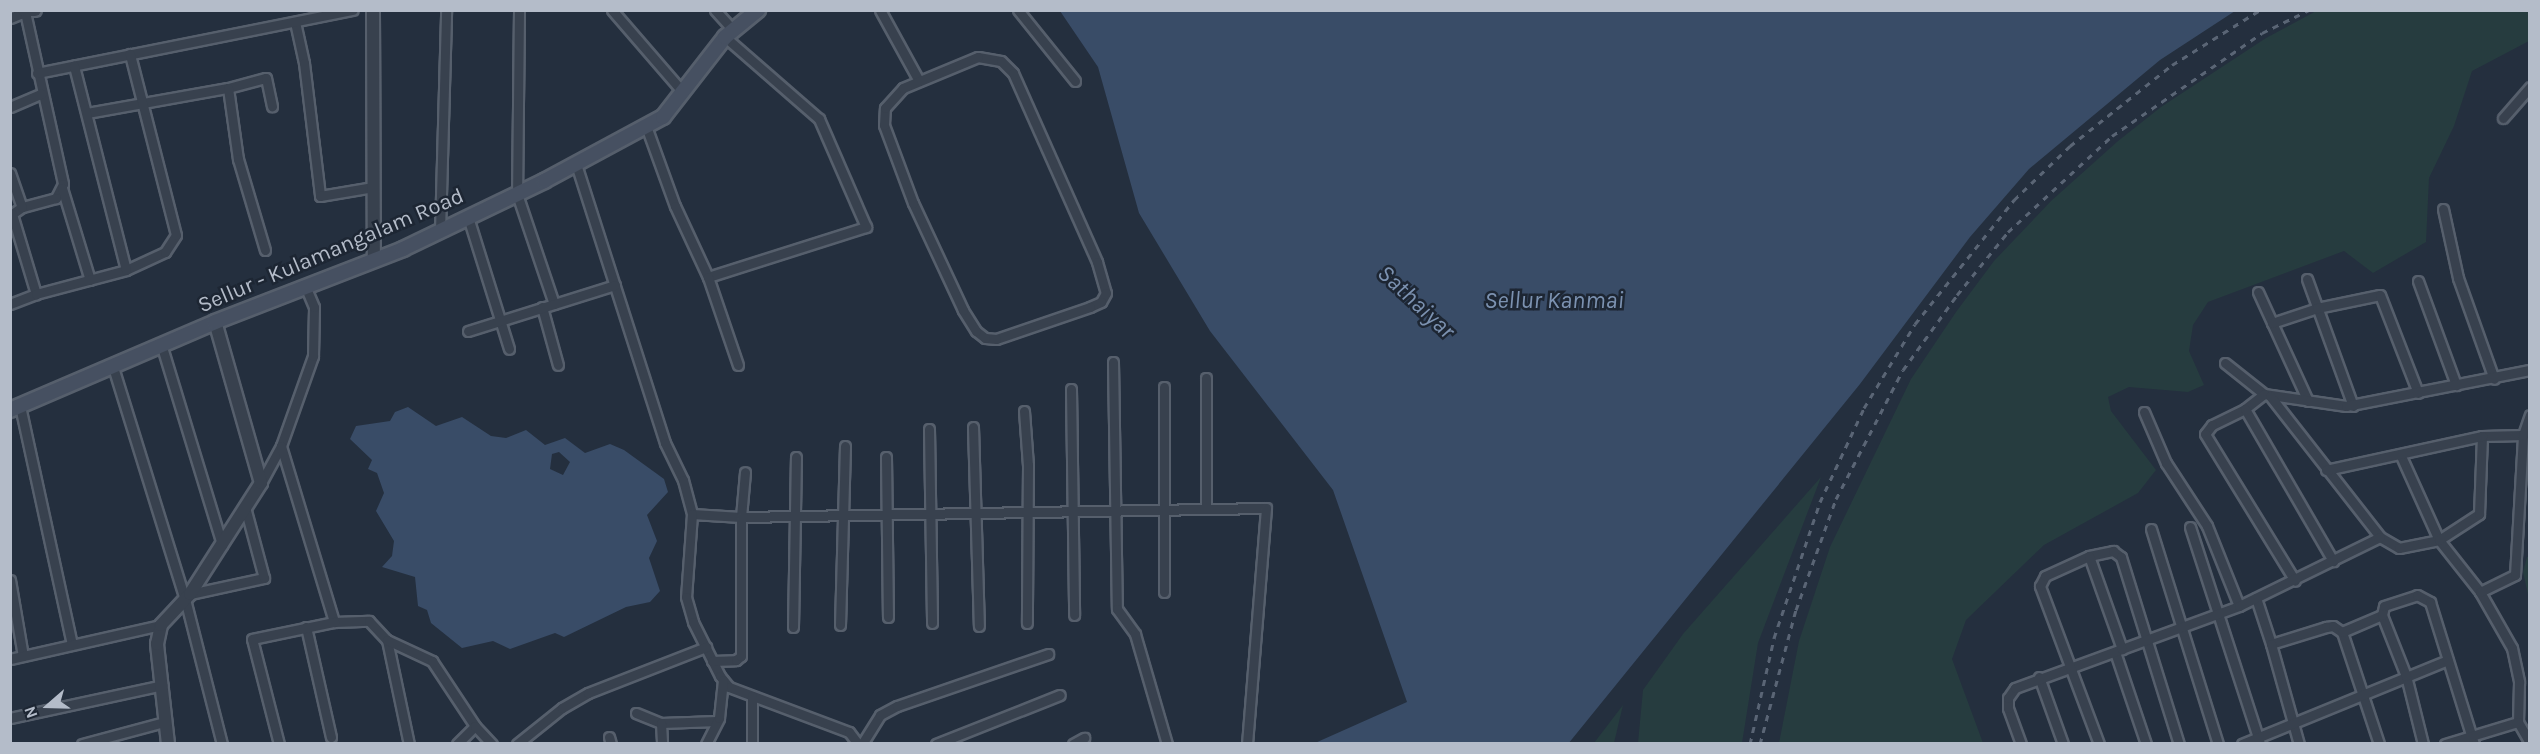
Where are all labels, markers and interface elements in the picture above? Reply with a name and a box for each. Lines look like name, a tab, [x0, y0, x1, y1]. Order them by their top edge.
street label: Sellur - Kulamangalam Road	[194, 183, 468, 319]
water label: Sathaiyar	[1371, 259, 1461, 345]
water label: Sellur Kanmai	[1484, 287, 1624, 315]
north arrow	[18, 676, 78, 736]
text: N	[20, 704, 42, 721]

